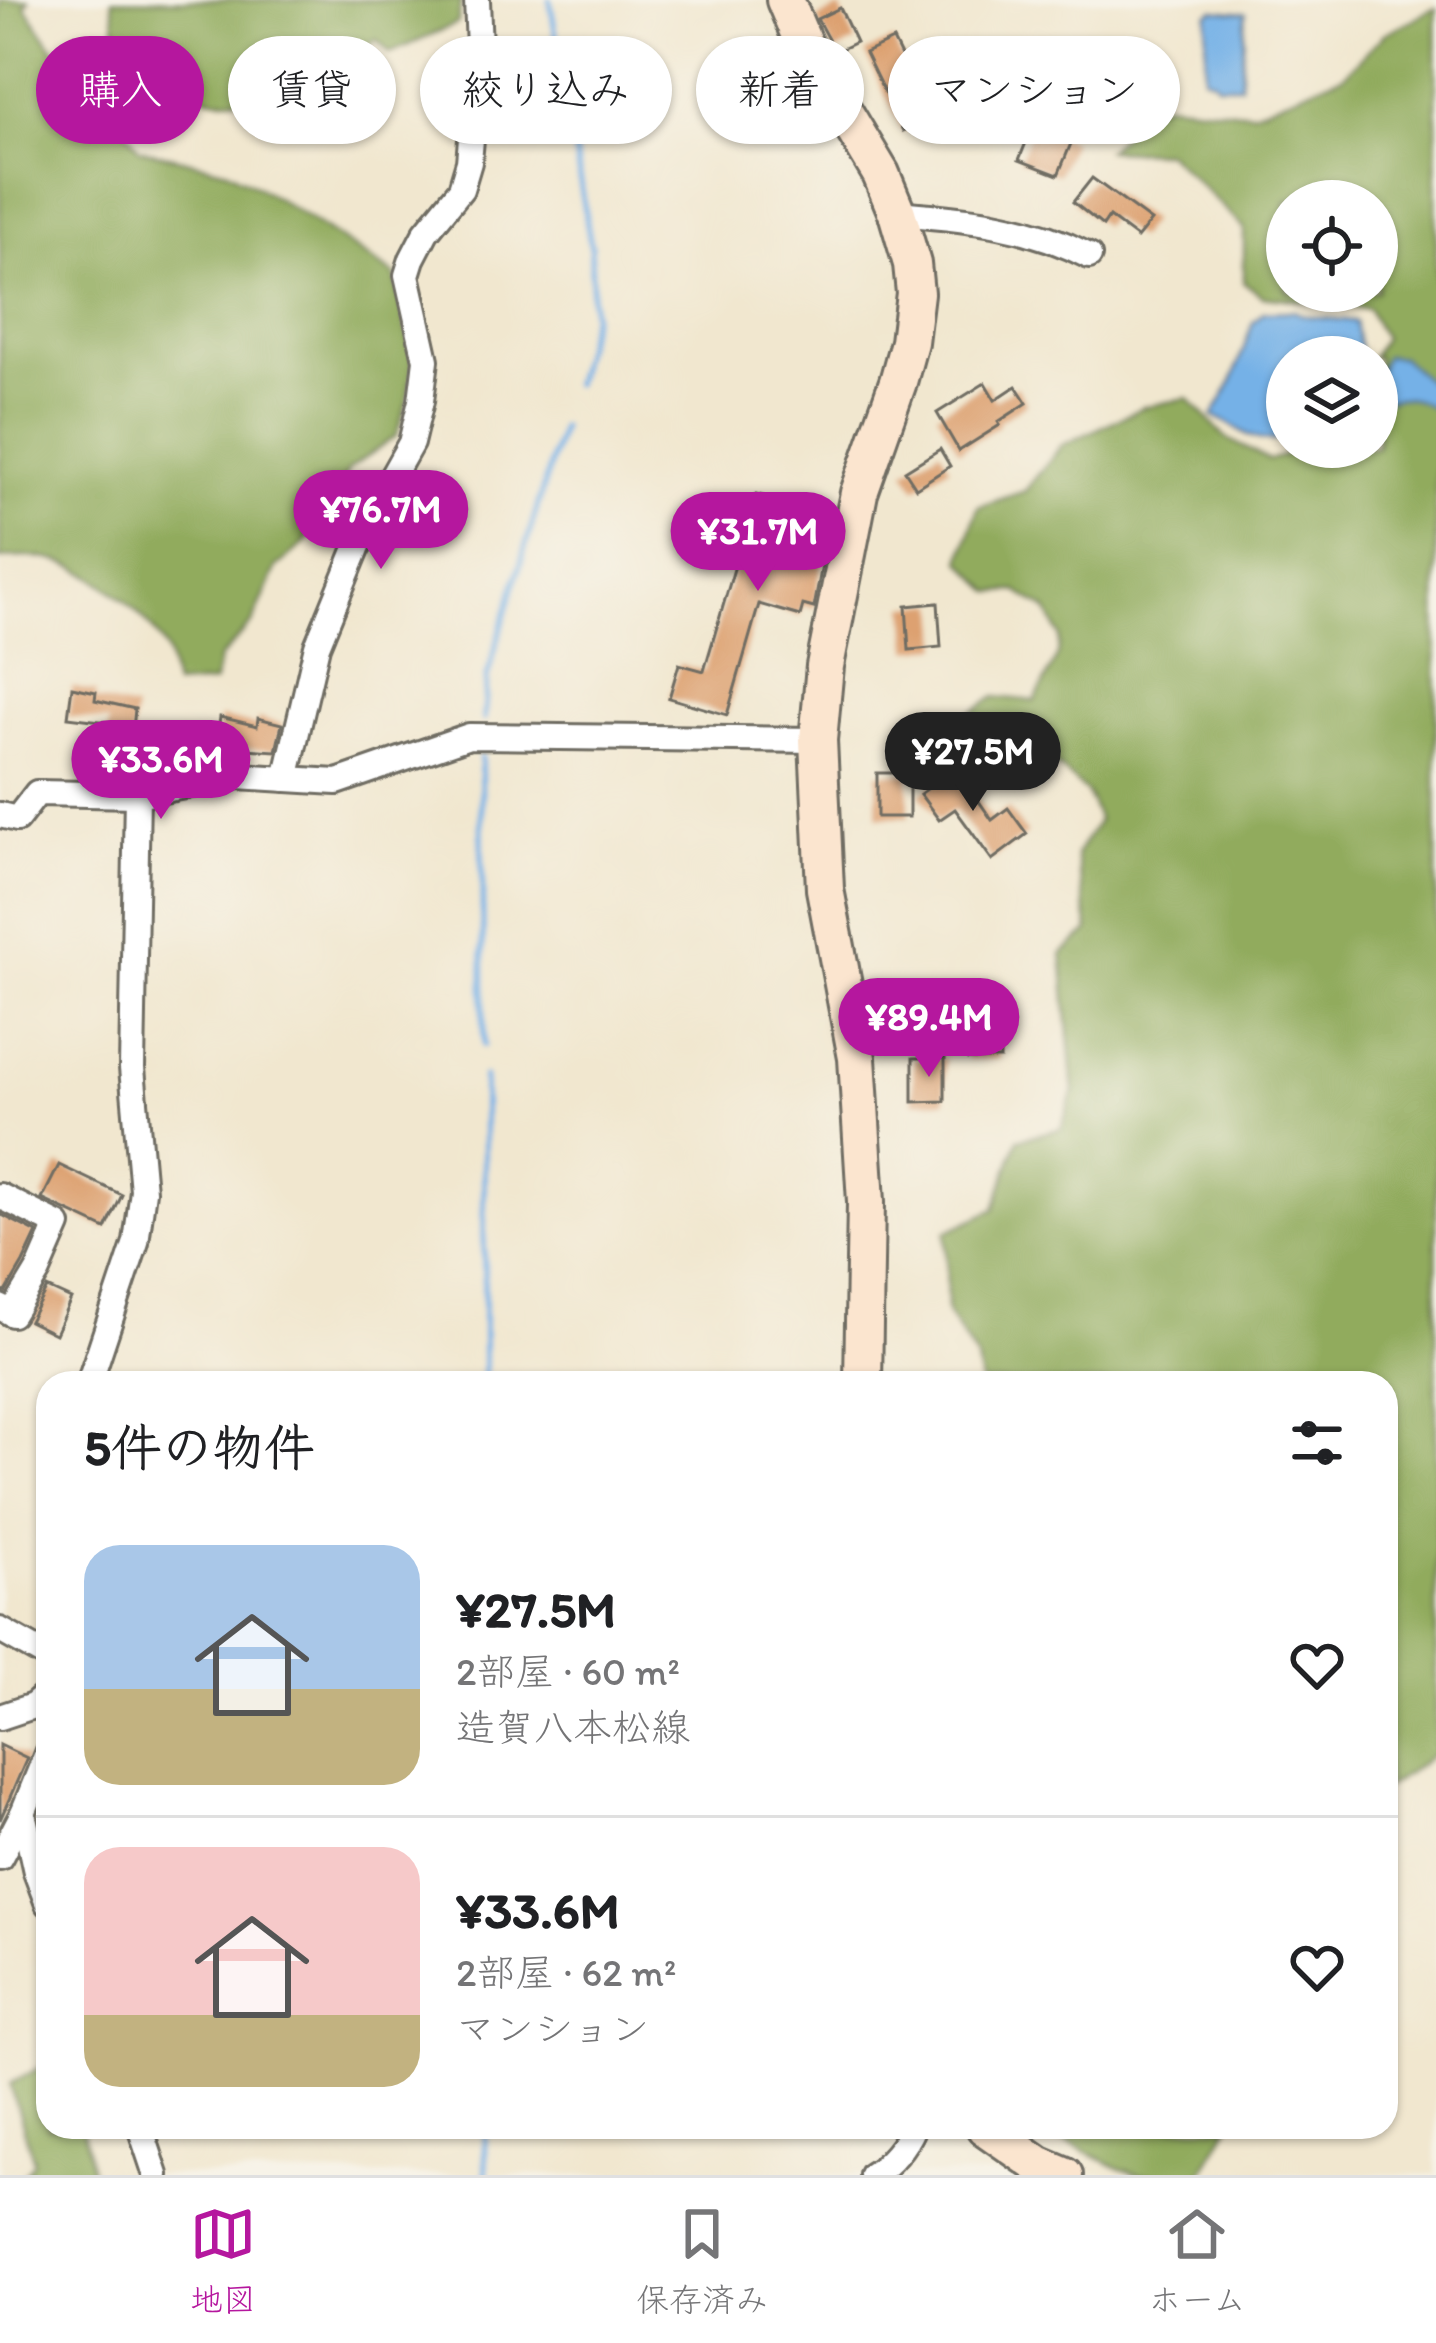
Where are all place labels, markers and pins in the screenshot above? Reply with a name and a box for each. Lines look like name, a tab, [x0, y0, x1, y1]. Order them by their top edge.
pin: ¥76.7M	[283, 470, 479, 572]
pin: ¥31.7M	[660, 492, 856, 594]
pin: ¥27.5M	[875, 712, 1071, 814]
pin: ¥33.6M	[63, 720, 259, 822]
pin: ¥89.4M	[831, 978, 1027, 1080]

